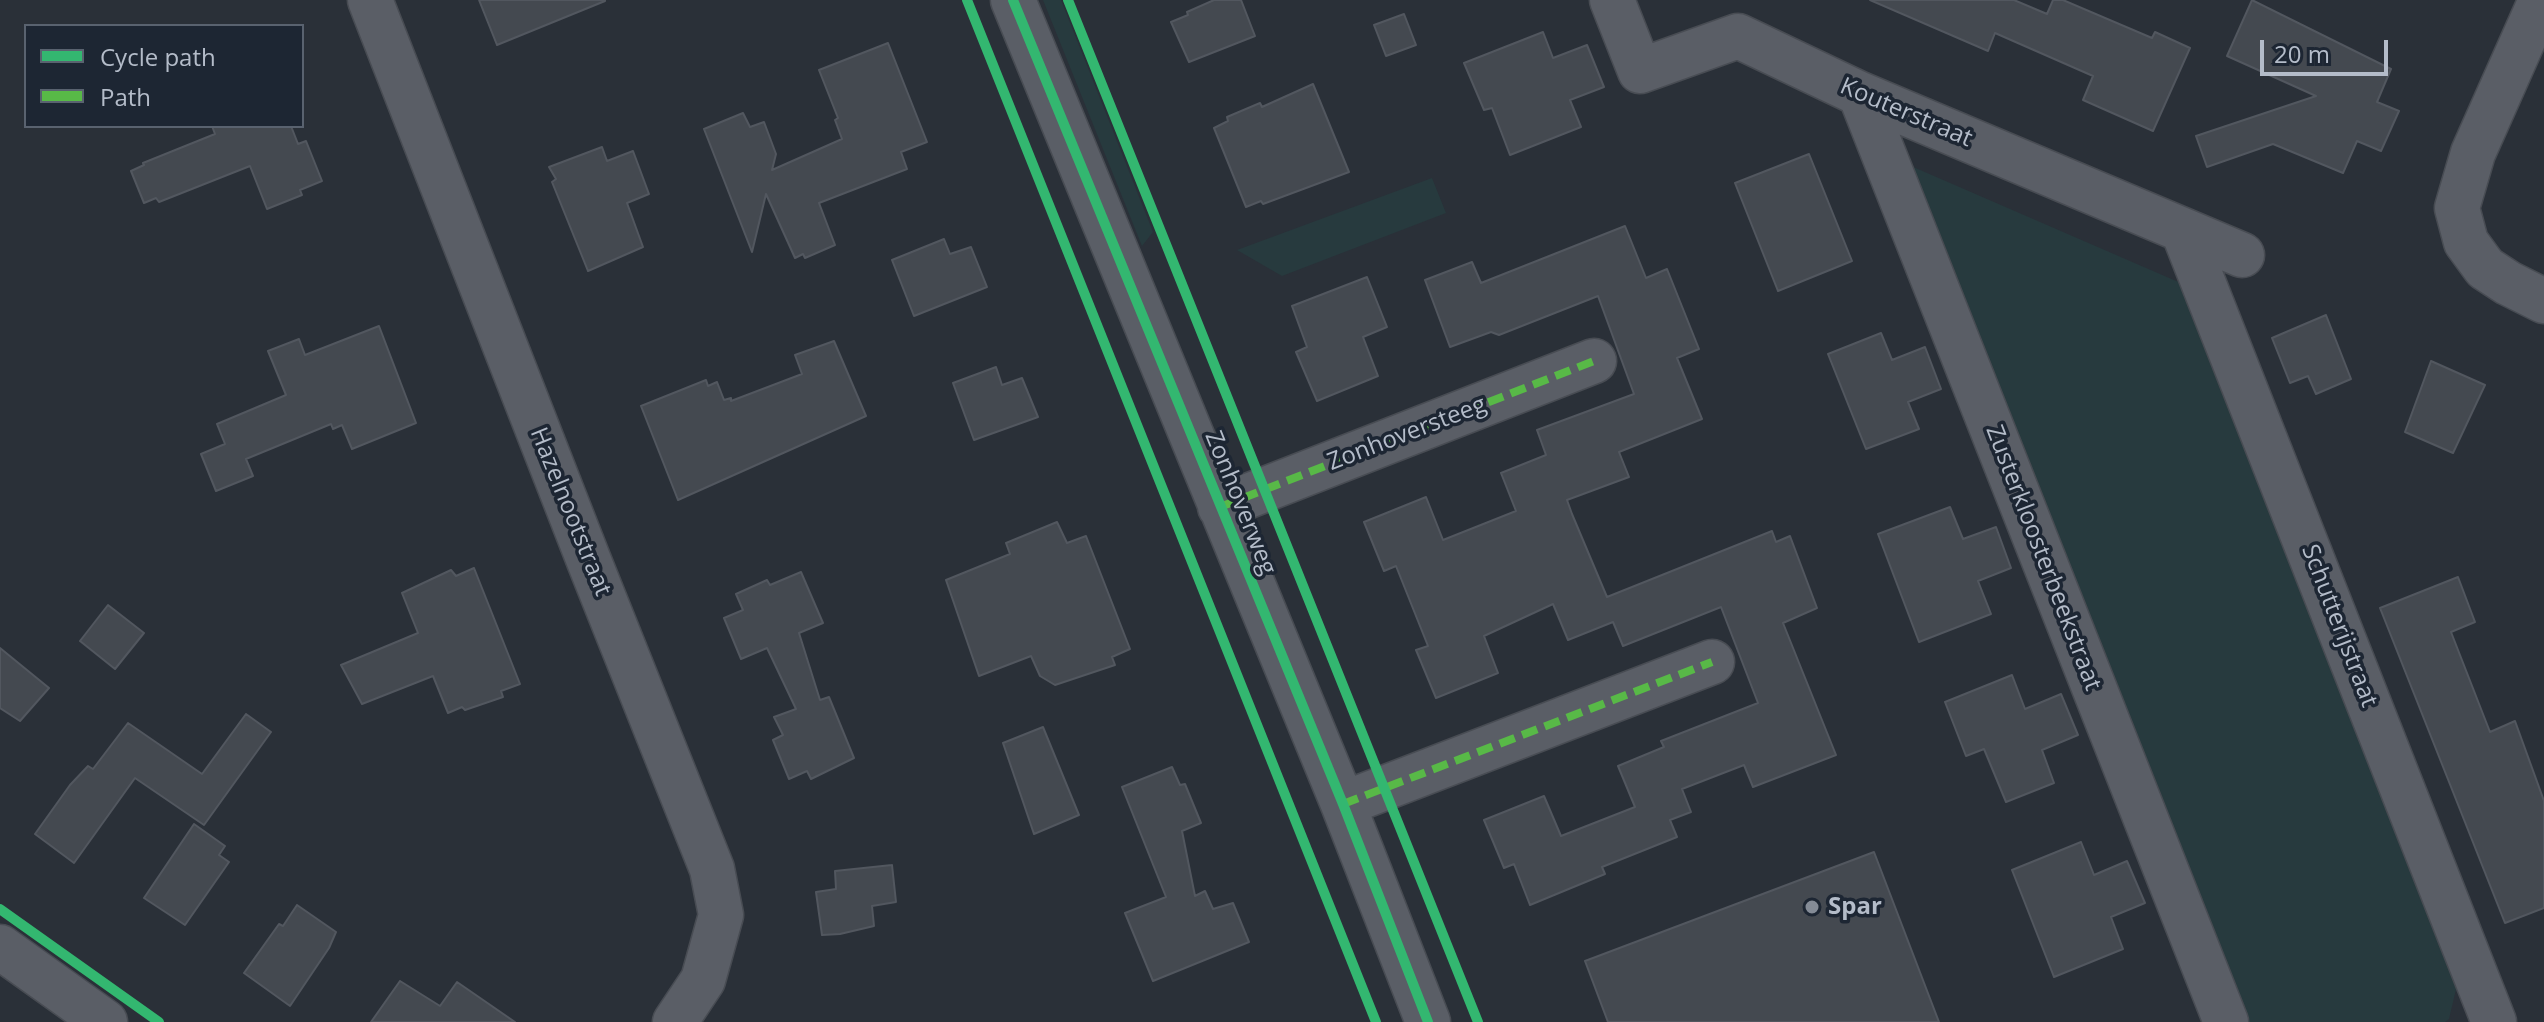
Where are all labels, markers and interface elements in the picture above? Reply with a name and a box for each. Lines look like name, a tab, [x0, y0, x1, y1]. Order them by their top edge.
legend	[24, 24, 304, 128]
scale bar	[2264, 24, 2392, 74]
text: 20 m	[2274, 37, 2330, 70]
text: Cycle path	[100, 40, 216, 73]
street label: Kouterstraat	[1836, 72, 1976, 154]
text: Path	[100, 80, 151, 113]
street label: Zonhoversteeg	[1324, 391, 1490, 477]
street label: Zusterkloosterbeekstraat	[1979, 421, 2107, 695]
street label: Hazelnootstraat	[523, 424, 617, 600]
street label: Zonhoverweg	[1198, 427, 1282, 579]
street label: Schutterijstraat	[2295, 541, 2383, 711]
place label: Spar	[1828, 893, 1882, 921]
marker: Spar	[1803, 898, 1821, 916]

